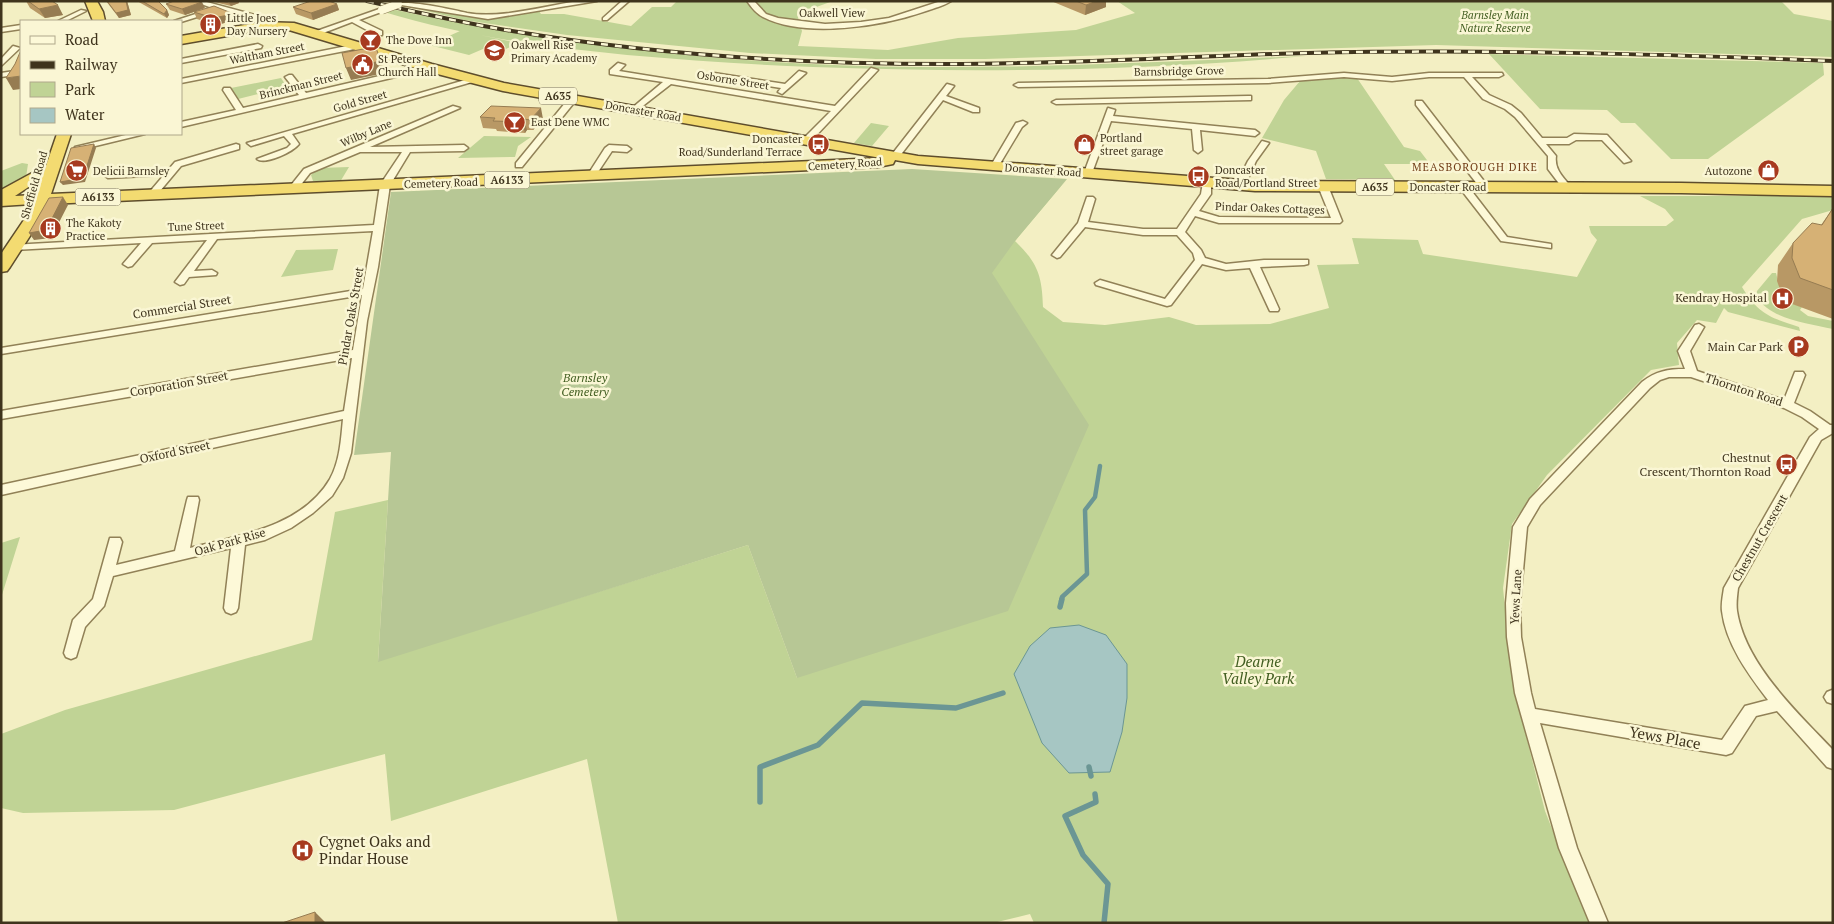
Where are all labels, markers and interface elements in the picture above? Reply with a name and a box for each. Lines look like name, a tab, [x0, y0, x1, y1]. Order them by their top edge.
street label: Oakwell View	[799, 6, 866, 20]
park label: Barnsley Main Nature Reserve	[1459, 8, 1530, 35]
place label: Little Joes Day Nursery	[227, 11, 288, 38]
building icon: Little Joes Day Nursery	[199, 12, 223, 36]
legend	[20, 20, 182, 135]
bar icon: The Dove Inn	[358, 28, 382, 52]
text: Road	[65, 29, 98, 49]
place label: The Dove Inn	[386, 33, 452, 47]
place label: Oakwell Rise Primary Academy	[511, 38, 597, 65]
street label: Waltham Street	[228, 39, 306, 67]
school or university icon: Oakwell Rise Primary Academy	[483, 39, 507, 63]
place label: St Peters Church Hall	[378, 52, 437, 79]
public building icon: St Peters Church Hall	[350, 53, 374, 77]
text: Railway	[65, 54, 118, 74]
street label: Barnsbridge Grove	[1134, 63, 1225, 79]
street label: Osborne Street	[696, 67, 770, 93]
street label: Brinckman Street	[258, 68, 344, 102]
text: Park	[65, 79, 95, 99]
street label: Gold Street	[332, 87, 388, 115]
road number: A635	[539, 88, 577, 104]
street label: Doncaster Road	[604, 97, 682, 125]
text: Water	[65, 104, 105, 124]
bar icon: East Dene WMC	[503, 110, 527, 134]
place label: East Dene WMC	[531, 115, 609, 129]
street label: Wilby Lane	[338, 116, 394, 150]
place label: Portland street garage	[1100, 131, 1164, 158]
place label: Doncaster Road/Sunderland Terrace	[679, 132, 803, 159]
shop icon: Portland street garage	[1072, 132, 1096, 156]
bus stop icon: Doncaster Road/Sunderland Terrace	[806, 133, 830, 157]
street label: Sheffield Road	[18, 149, 50, 221]
street label: Cemetery Road	[808, 154, 882, 174]
supermarket icon: Delicii Barnsley	[65, 159, 89, 183]
shop icon: Autozone	[1756, 159, 1780, 183]
street label: Doncaster Road	[1004, 160, 1082, 180]
district label: MEASBOROUGH DIKE	[1412, 160, 1538, 174]
place label: Doncaster Road/Portland Street	[1215, 163, 1317, 190]
place label: Delicii Barnsley	[93, 164, 170, 178]
bus stop icon: Doncaster Road/Portland Street	[1187, 164, 1211, 188]
place label: Autozone	[1705, 164, 1752, 178]
road number: A6133	[484, 172, 530, 188]
street label: Cemetery Road	[404, 175, 478, 191]
road number: A635	[1356, 178, 1394, 196]
street label: Doncaster Road	[1410, 180, 1486, 194]
road number: A6133	[76, 188, 120, 206]
street label: Pindar Oakes Cottages	[1215, 199, 1325, 217]
place label: The Kakoty Practice	[66, 216, 122, 243]
building icon: The Kakoty Practice	[38, 217, 62, 241]
street label: Tune Street	[167, 218, 225, 234]
street label: Pindar Oaks Street	[334, 265, 367, 366]
hospital icon: Kendray Hospital	[1771, 286, 1795, 310]
place label: Kendray Hospital	[1675, 290, 1767, 305]
street label: Commercial Street	[132, 291, 233, 322]
parking icon: Main Car Park	[1787, 335, 1811, 359]
place label: Main Car Park	[1708, 339, 1784, 354]
street label: Corporation Street	[129, 367, 230, 400]
park label: Barnsley Cemetery	[561, 370, 609, 399]
street label: Thornton Road	[1703, 370, 1785, 409]
street label: Oxford Street	[138, 437, 212, 466]
place label: Chestnut Crescent/Thornton Road	[1640, 450, 1772, 479]
bus stop icon: Chestnut Crescent/Thornton Road	[1775, 453, 1799, 477]
street label: Chestnut Crescent	[1728, 491, 1791, 584]
street label: Oak Park Rise	[192, 524, 267, 559]
street label: Yews Lane	[1507, 569, 1524, 625]
park label: Dearne Valley Park	[1222, 651, 1295, 688]
street label: Yews Place	[1628, 721, 1702, 753]
place label: Cygnet Oaks and Pindar House	[319, 831, 430, 868]
hospital icon: Cygnet Oaks and Pindar House	[291, 839, 315, 863]

